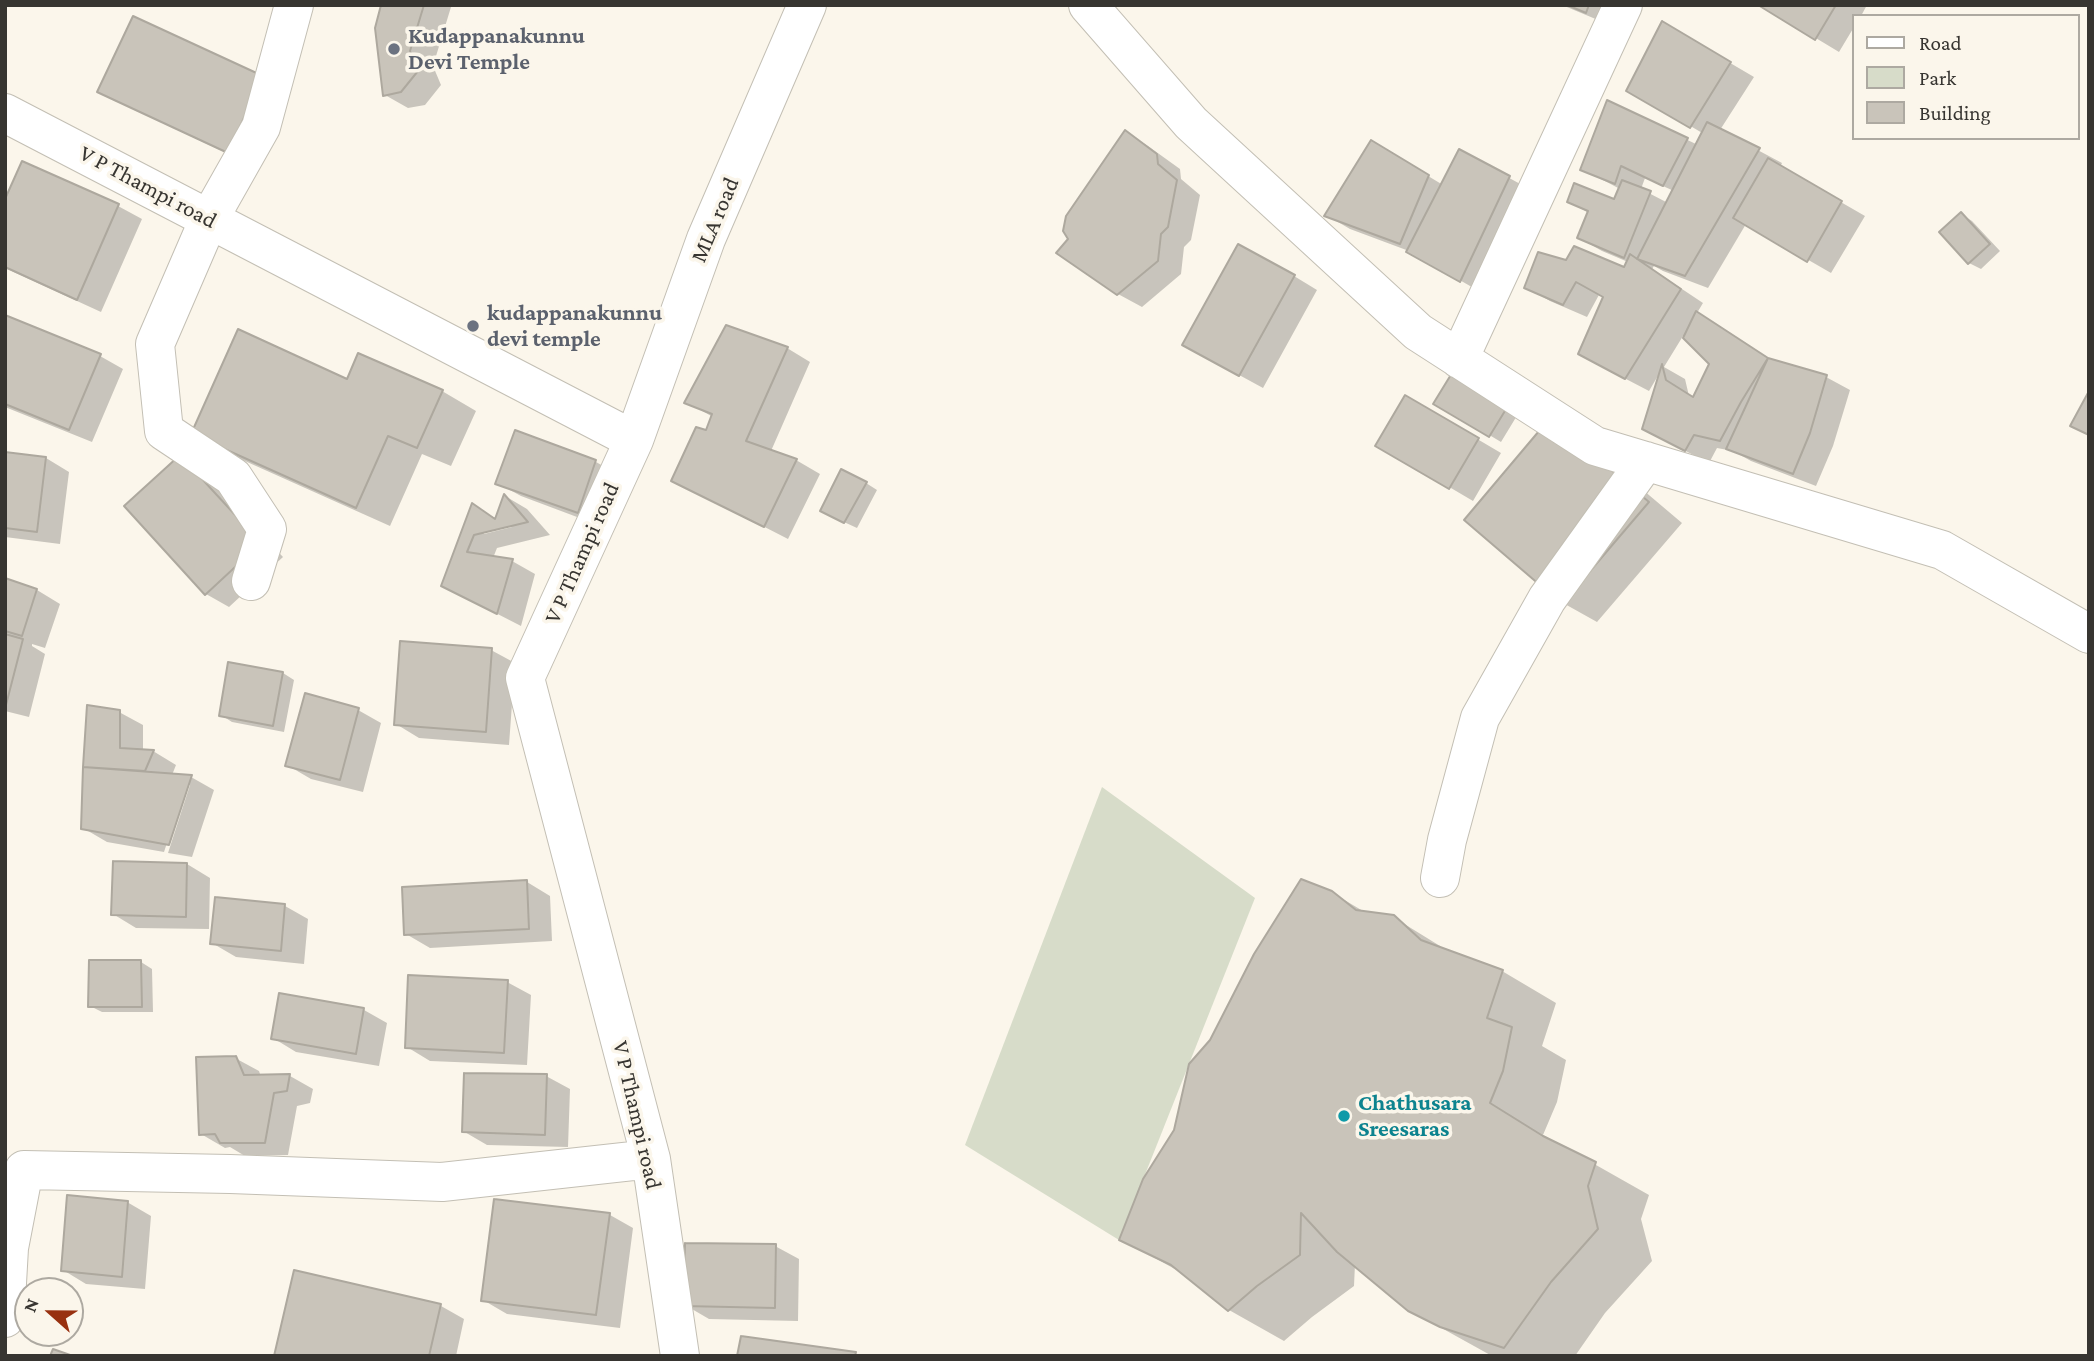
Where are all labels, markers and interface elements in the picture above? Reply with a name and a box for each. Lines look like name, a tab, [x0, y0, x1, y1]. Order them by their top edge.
legend	[1853, 14, 2080, 140]
place label: Kudappanakunnu Devi Temple	[408, 22, 585, 76]
text: Road	[1919, 31, 1962, 55]
marker: Kudappanakunnu Devi Temple	[386, 41, 402, 57]
text: Park	[1919, 66, 1956, 90]
text: Building	[1919, 101, 1991, 125]
street label: V P Thampi road	[75, 139, 221, 235]
street label: MLA road	[685, 173, 745, 267]
place label: kudappanakunnu devi temple	[487, 299, 662, 353]
marker: kudappanakunnu devi temple	[465, 318, 481, 334]
street label: V P Thampi road	[539, 478, 625, 628]
street label: V P Thampi road	[607, 1038, 667, 1192]
place label: Chathusara Sreesaras	[1358, 1089, 1471, 1143]
marker: Chathusara Sreesaras	[1336, 1108, 1352, 1124]
north arrow	[14, 1277, 84, 1347]
text: N	[19, 1295, 43, 1315]

